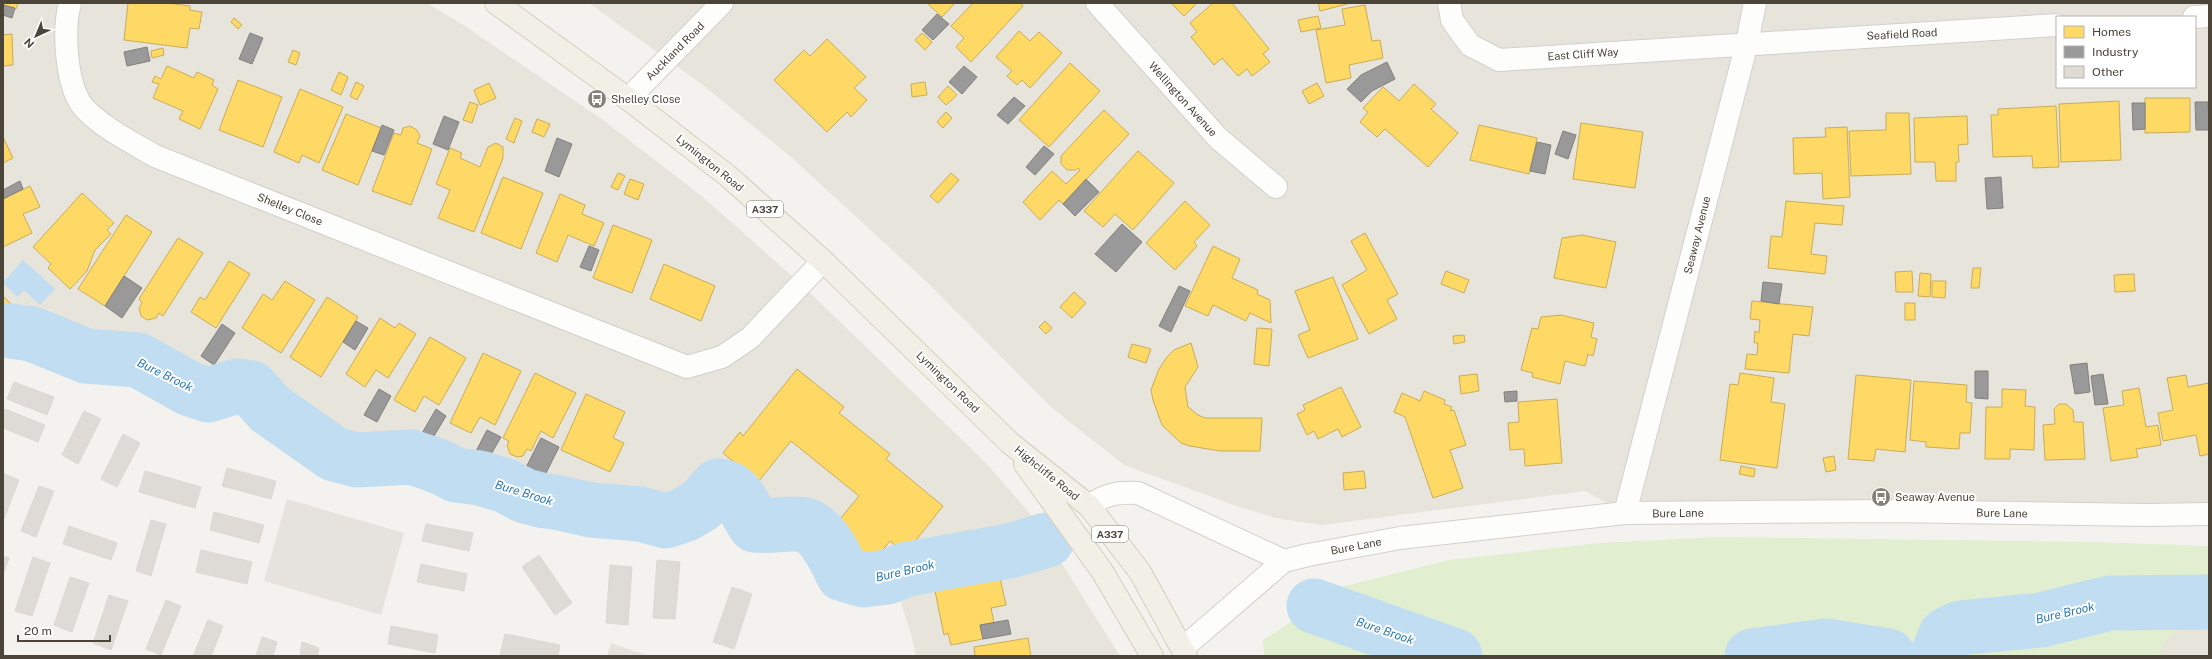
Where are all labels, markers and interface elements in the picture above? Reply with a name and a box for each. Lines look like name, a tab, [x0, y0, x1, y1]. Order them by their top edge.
north arrow	[16, 16, 56, 56]
legend	[2056, 16, 2196, 88]
street label: Auckland Road	[643, 19, 707, 83]
text: Homes	[2092, 25, 2131, 39]
street label: Seafield Road	[1866, 26, 1938, 42]
text: N	[22, 36, 36, 50]
text: Industry	[2092, 45, 2139, 59]
street label: East Cliff Way	[1547, 46, 1619, 62]
street label: Wellington Avenue	[1146, 59, 1220, 139]
text: Other	[2092, 65, 2124, 79]
bus stop icon: Shelley Close	[586, 88, 608, 110]
place label: Shelley Close	[611, 93, 680, 105]
street label: Lymington Road	[674, 132, 746, 194]
street label: Shelley Close	[256, 190, 324, 228]
street label: Seaway Avenue	[1681, 195, 1713, 275]
road number: A337	[747, 201, 783, 217]
street label: Lymington Road	[914, 349, 982, 415]
water label: Bure Brook	[135, 356, 196, 395]
street label: Highcliffe Road	[1012, 443, 1082, 503]
water label: Bure Brook	[493, 478, 555, 509]
bus stop icon: Seaway Avenue	[1870, 486, 1892, 508]
place label: Seaway Avenue	[1895, 491, 1975, 503]
street label: Bure Lane	[1652, 507, 1704, 519]
street label: Bure Lane	[1976, 507, 2028, 519]
road number: A337	[1092, 526, 1128, 542]
street label: Bure Lane	[1329, 535, 1383, 557]
water label: Bure Brook	[874, 557, 936, 585]
water label: Bure Brook	[2034, 599, 2096, 627]
water label: Bure Brook	[1354, 615, 1416, 648]
scale bar	[18, 617, 110, 643]
text: 20 m	[24, 624, 52, 638]

